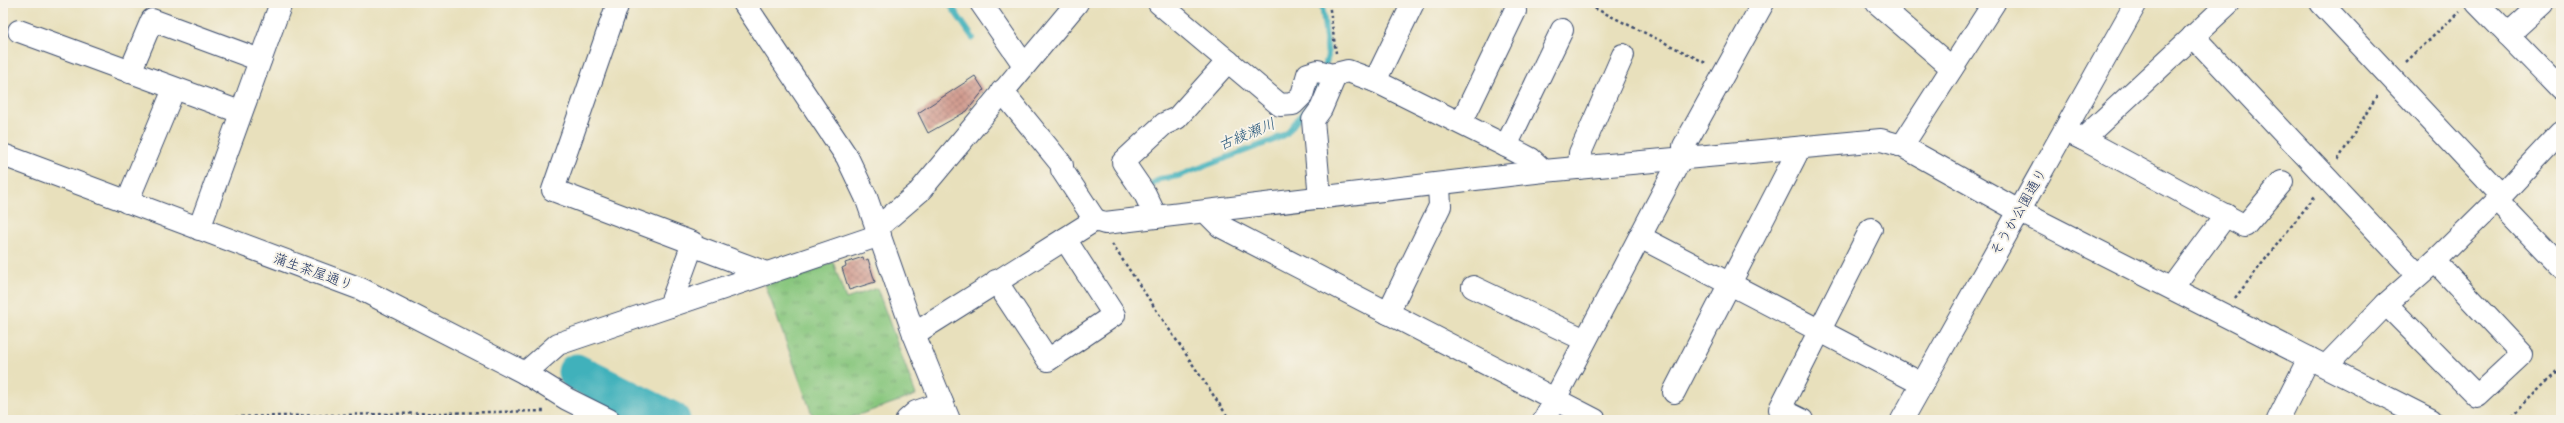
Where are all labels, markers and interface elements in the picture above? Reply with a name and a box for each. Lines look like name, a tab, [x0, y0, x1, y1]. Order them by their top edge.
water label: 古綾瀬川	[1215, 114, 1279, 156]
street label: そうか公園通り	[1987, 165, 2051, 259]
street label: 蒲生茶屋通り	[270, 249, 356, 295]

